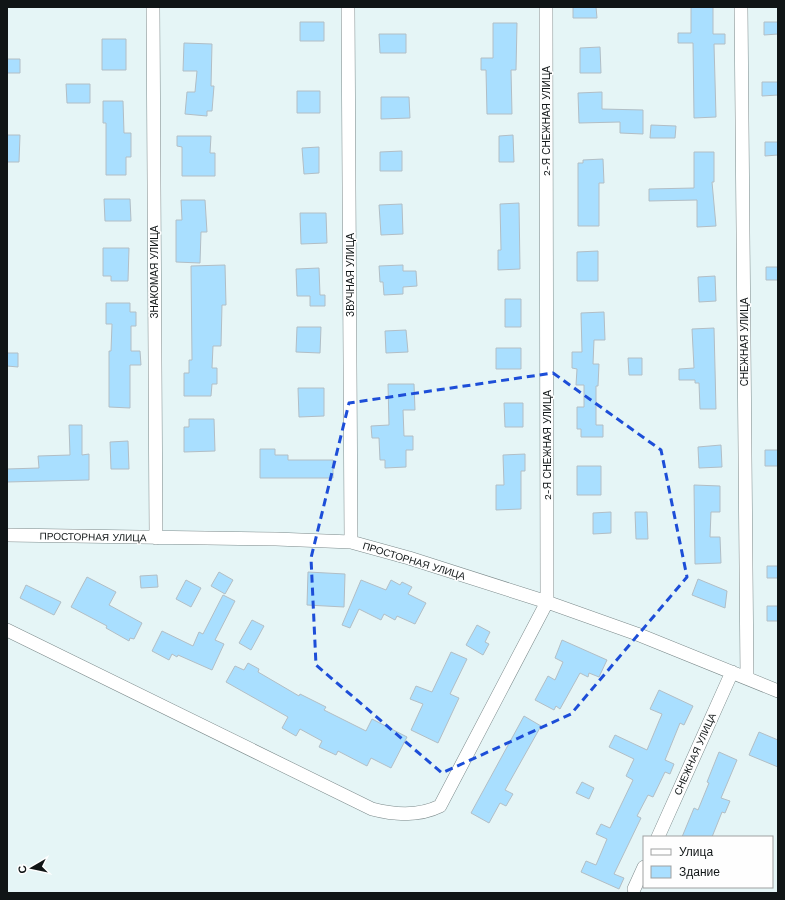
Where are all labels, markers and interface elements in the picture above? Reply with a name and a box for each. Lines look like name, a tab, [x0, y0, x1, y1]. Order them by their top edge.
street label: 2-Я СНЕЖНАЯ УЛИЦА	[541, 66, 552, 176]
street label: ЗНАКОМАЯ УЛИЦА	[149, 225, 160, 318]
street label: ЗВУЧНАЯ УЛИЦА	[345, 233, 356, 317]
street label: СНЕЖНАЯ УЛИЦА	[739, 297, 750, 386]
street label: 2-Я СНЕЖНАЯ УЛИЦА	[542, 390, 553, 500]
street label: ПРОСТОРНАЯ УЛИЦА	[40, 531, 147, 543]
street label: ПРОСТОРНАЯ УЛИЦА	[361, 540, 467, 582]
street label: СНЕЖНАЯ УЛИЦА	[672, 711, 718, 797]
legend	[643, 836, 773, 888]
text: Улица	[679, 845, 713, 859]
north arrow	[12, 848, 52, 888]
text: С	[16, 864, 30, 874]
text: Здание	[679, 865, 720, 879]

